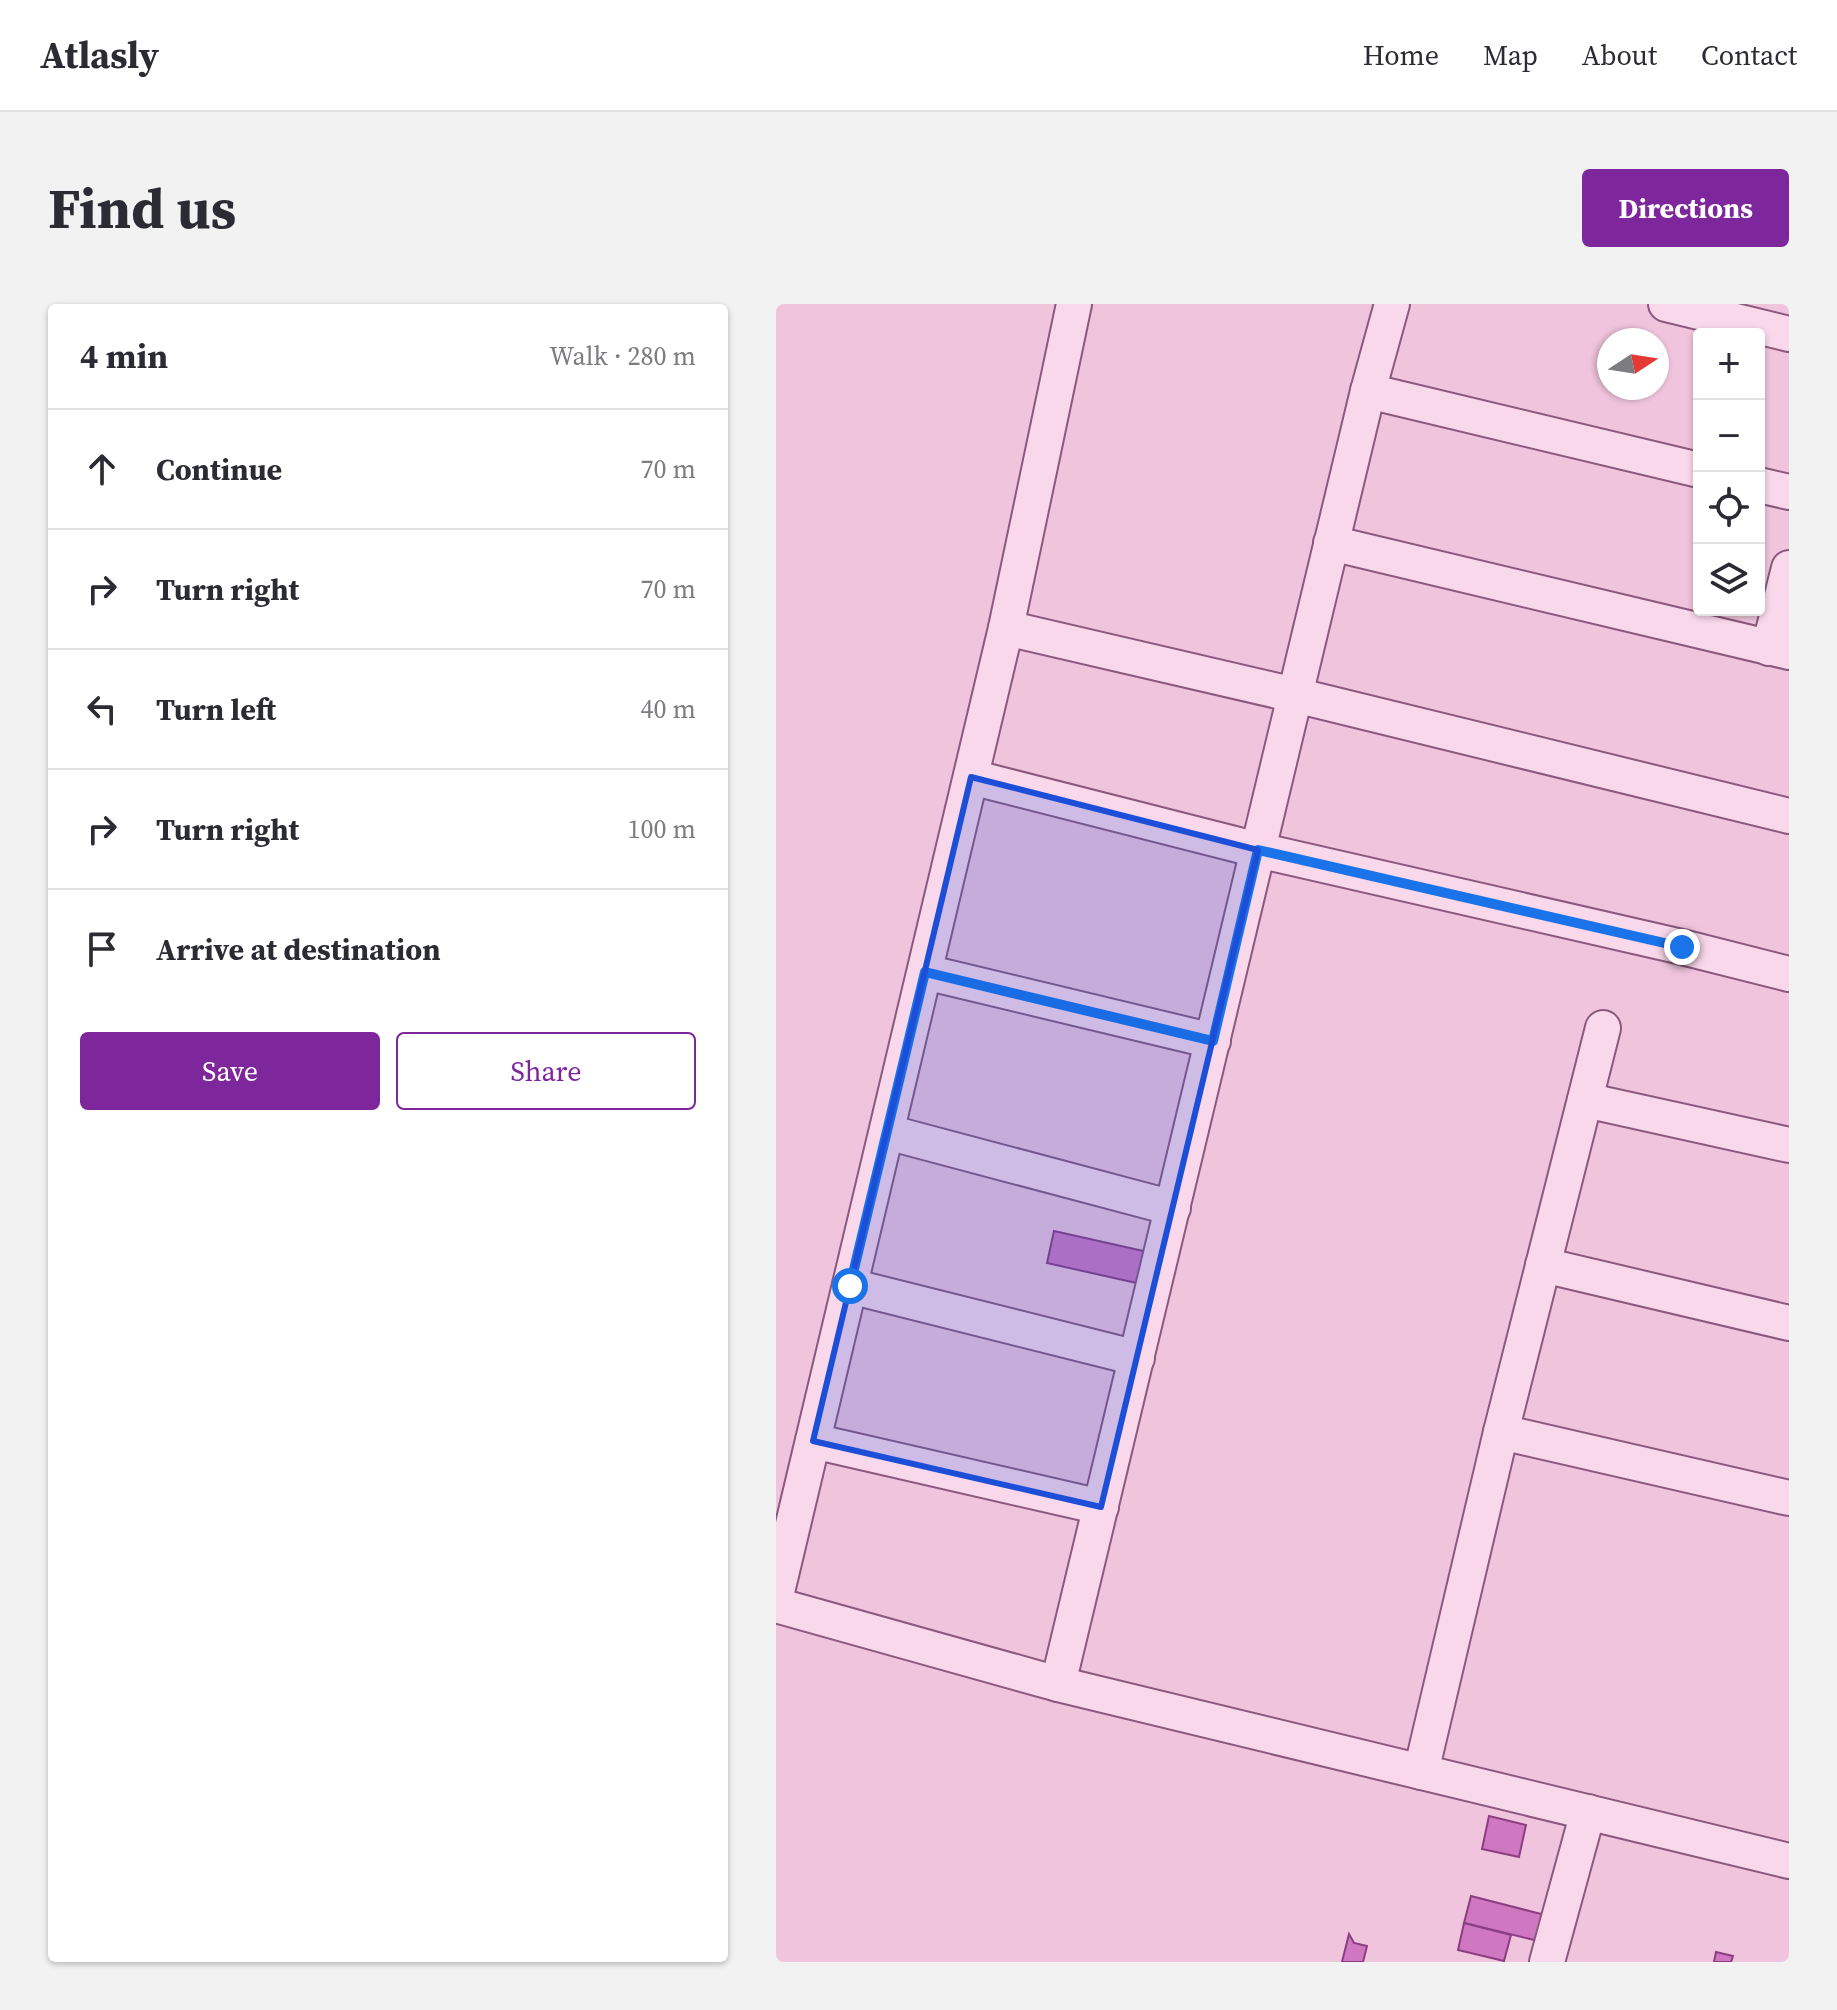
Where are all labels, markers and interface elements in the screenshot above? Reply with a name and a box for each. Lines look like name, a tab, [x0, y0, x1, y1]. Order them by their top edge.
text: Atlasly	[40, 29, 159, 81]
text: Home	[1363, 36, 1439, 74]
text: Map	[1483, 36, 1538, 74]
text: About	[1582, 36, 1657, 74]
text: Contact	[1701, 36, 1797, 74]
button: Directions	[1582, 169, 1789, 247]
text: Find us	[48, 170, 236, 247]
north arrow	[1597, 328, 1669, 400]
map controls	[1693, 328, 1765, 616]
button: +	[1693, 328, 1765, 400]
text: 4 min	[80, 333, 168, 379]
text: Walk · 280 m	[549, 338, 696, 374]
button: −	[1693, 400, 1765, 472]
icon: ahead	[80, 447, 124, 491]
text: Continue	[156, 449, 282, 490]
text: 70 m	[641, 451, 696, 487]
button: locate	[1693, 472, 1765, 544]
button: layers	[1693, 544, 1765, 616]
icon: right	[80, 567, 124, 611]
text: Turn right	[156, 569, 299, 610]
text: 70 m	[641, 571, 696, 607]
icon: left	[80, 687, 124, 731]
text: Turn left	[156, 689, 276, 730]
text: 40 m	[641, 691, 696, 727]
icon: right	[80, 807, 124, 851]
text: Turn right	[156, 809, 299, 850]
text: 100 m	[628, 811, 696, 847]
icon: arrive	[80, 927, 124, 971]
text: Arrive at destination	[156, 929, 441, 970]
route end	[1664, 929, 1700, 965]
button: Save	[80, 1032, 380, 1110]
button: Share	[396, 1032, 696, 1110]
route start	[832, 1268, 868, 1304]

